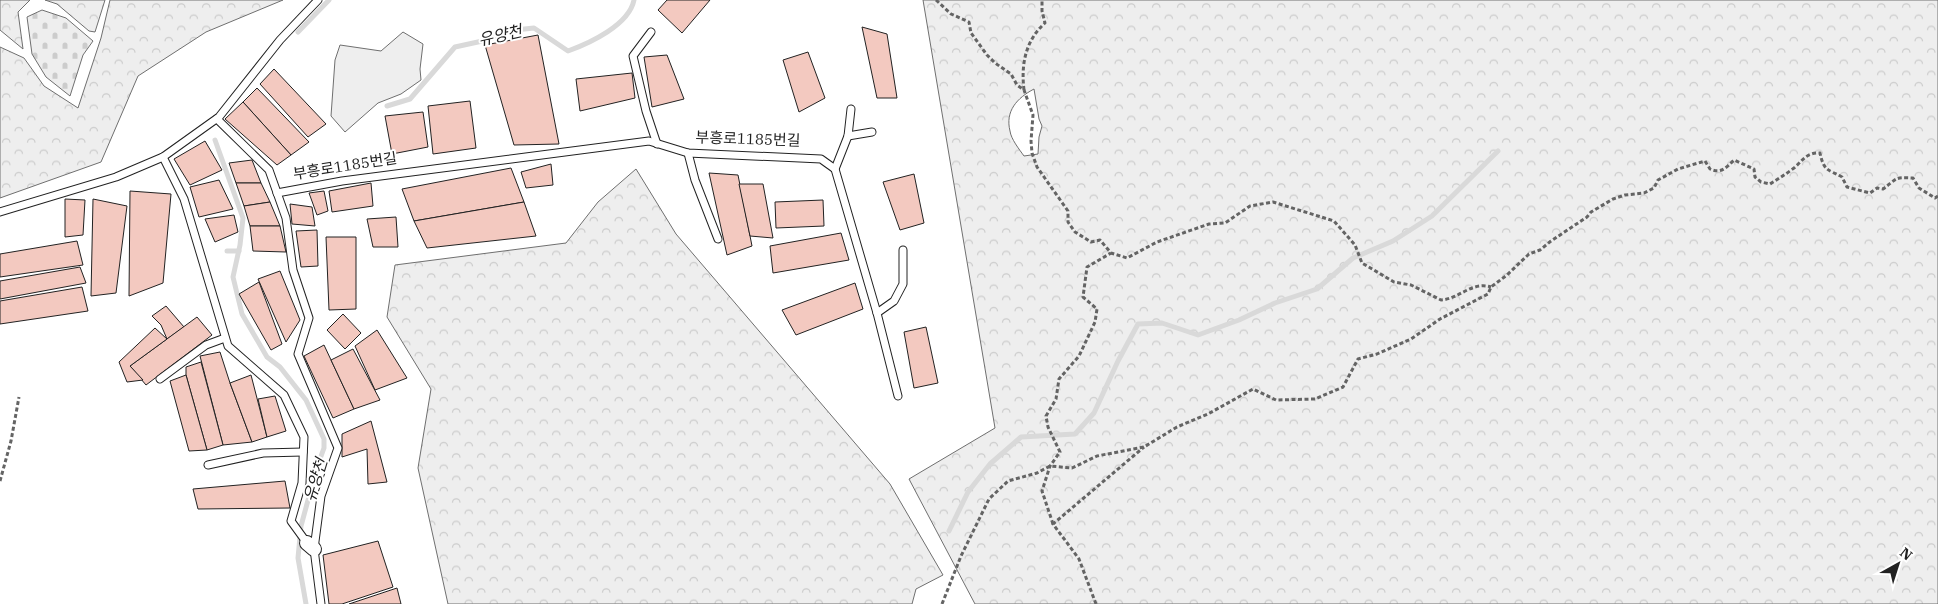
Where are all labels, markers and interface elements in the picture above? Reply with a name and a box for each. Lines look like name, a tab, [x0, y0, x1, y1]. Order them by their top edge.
water label: 유양천	[476, 20, 526, 50]
street label: 부흥로1185번길	[695, 127, 801, 150]
street label: 부흥로1185번길	[292, 148, 398, 183]
water label: 유양천	[299, 454, 332, 504]
north arrow	[1873, 539, 1923, 589]
text: N	[1896, 543, 1916, 564]

